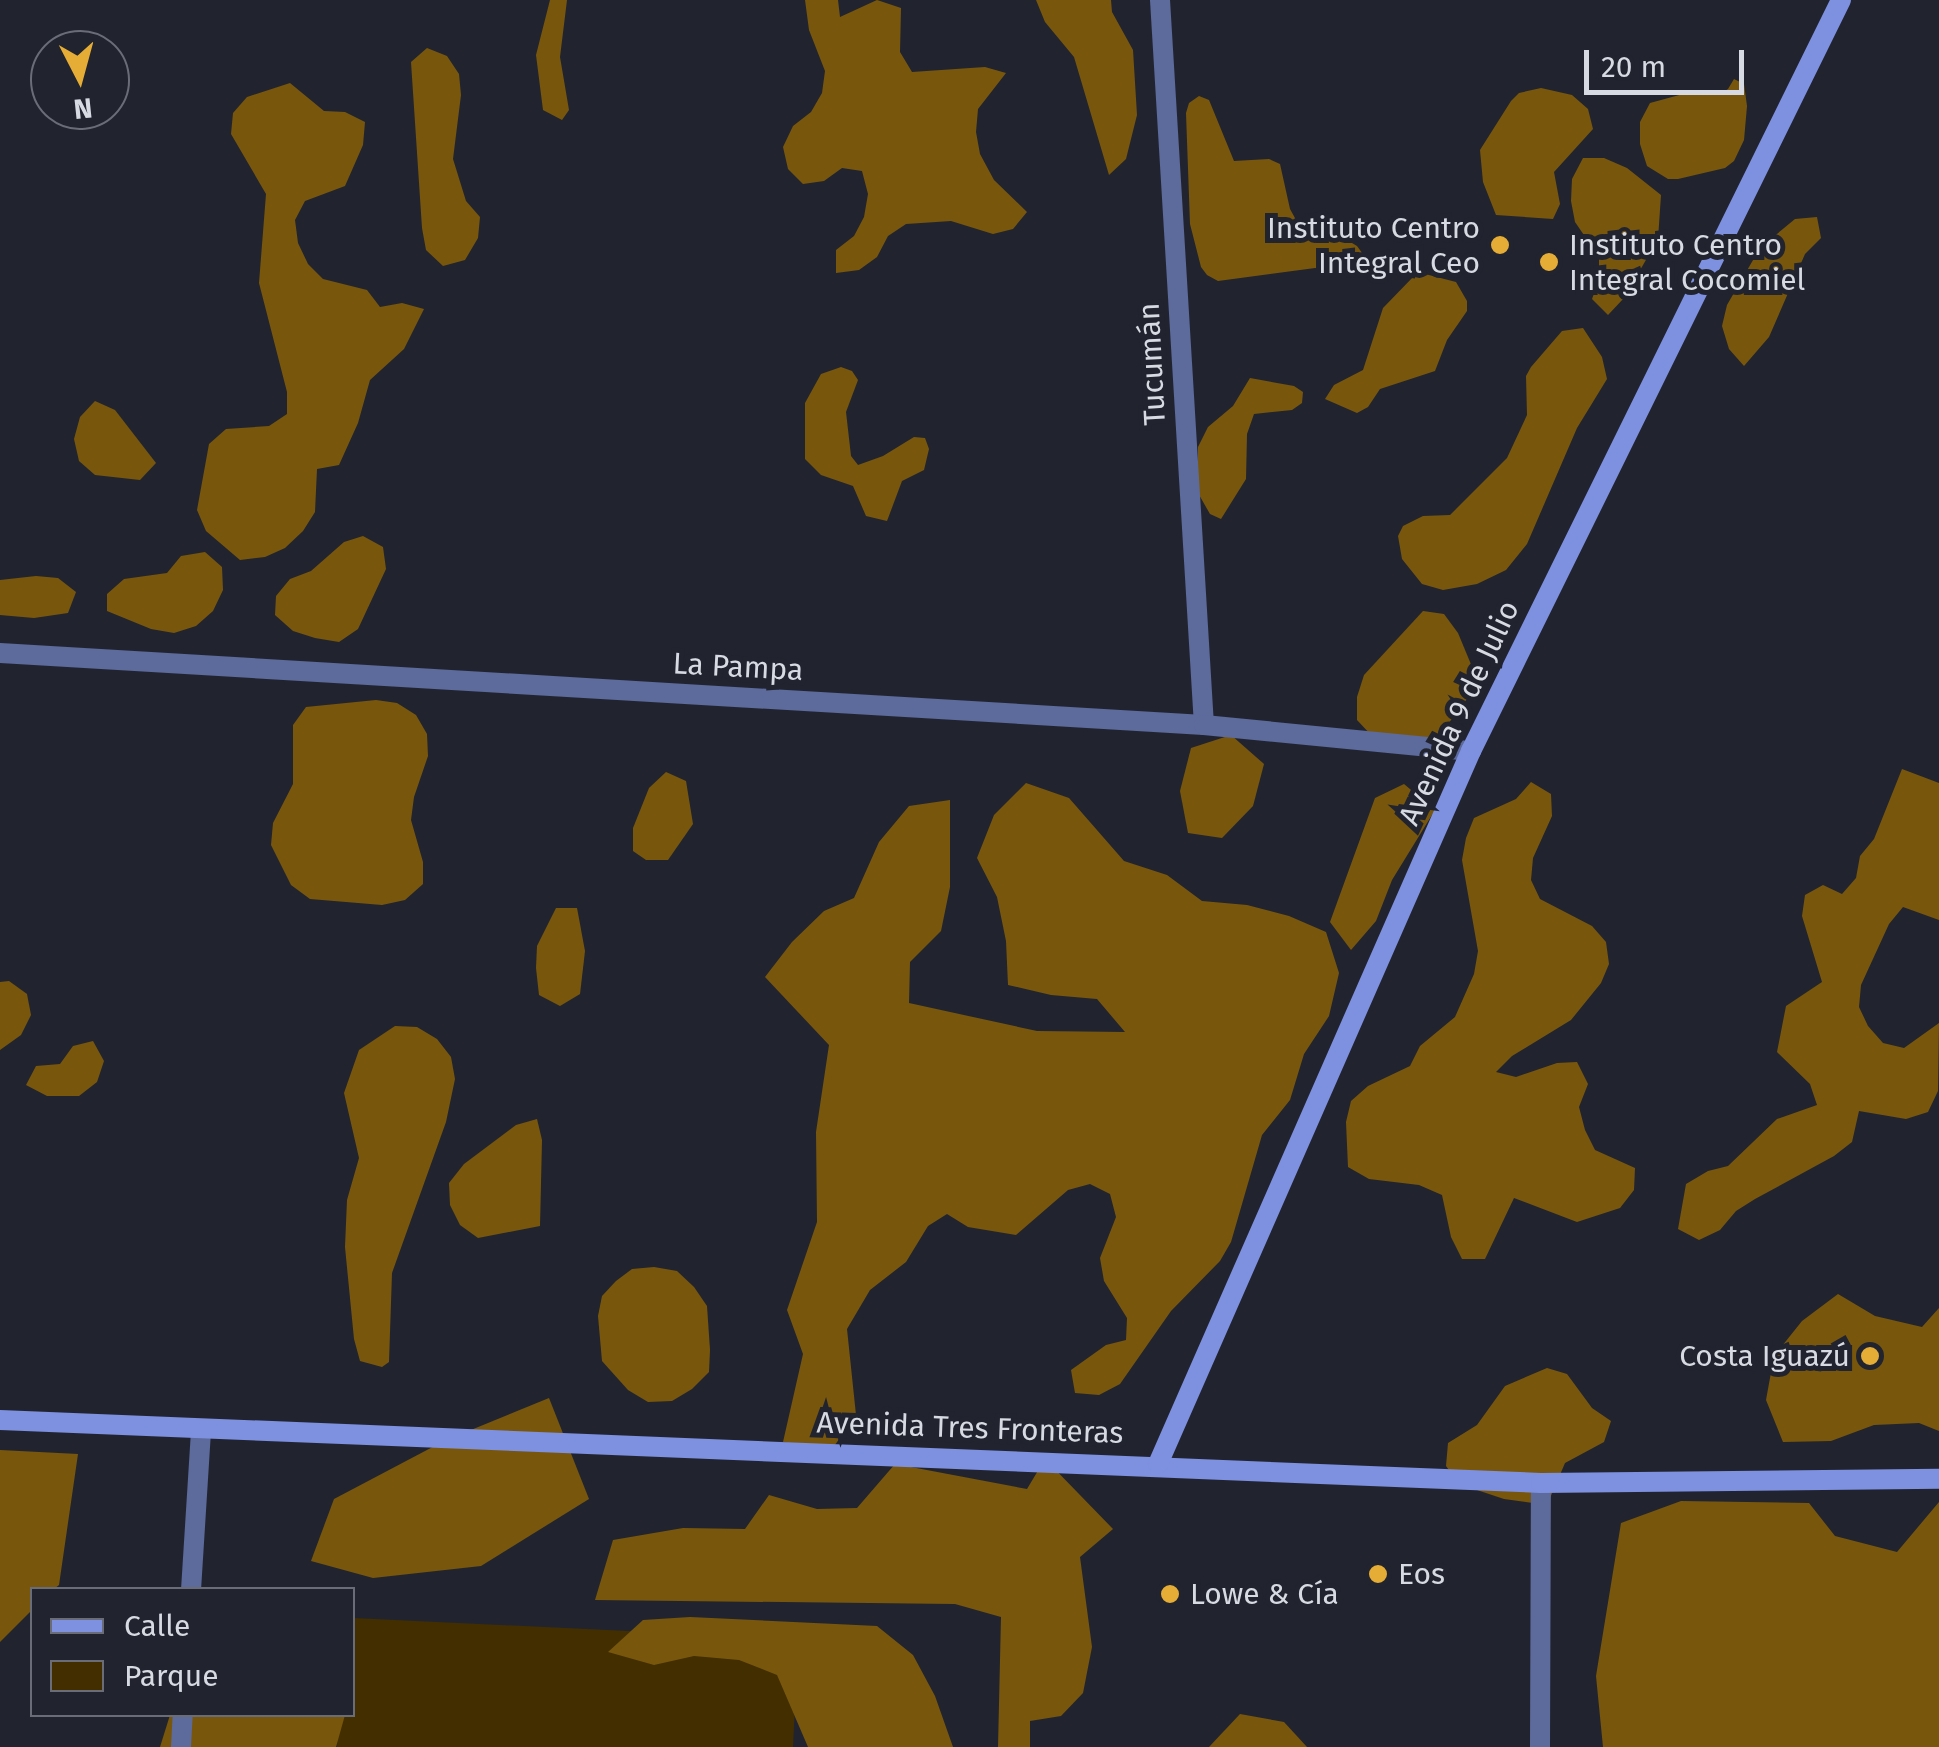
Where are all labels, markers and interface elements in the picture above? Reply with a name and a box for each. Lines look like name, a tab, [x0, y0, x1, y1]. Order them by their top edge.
north arrow	[30, 30, 130, 130]
scale bar	[1589, 30, 1749, 92]
text: 20 m	[1601, 49, 1666, 85]
text: N	[72, 91, 94, 126]
place label: Instituto Centro Integral Ceo	[1267, 210, 1480, 280]
place label: Instituto Centro Integral Cocomiel	[1569, 227, 1805, 298]
marker: Instituto Centro Integral Ceo	[1489, 234, 1511, 256]
marker: Instituto Centro Integral Cocomiel	[1538, 251, 1560, 273]
street label: Tucumán	[1131, 302, 1173, 426]
street label: Avenida 9 de Julio	[1391, 595, 1527, 831]
street label: La Pampa	[672, 646, 804, 688]
place label: Costa Iguazú	[1679, 1338, 1850, 1374]
marker: Costa Iguazú	[1859, 1345, 1881, 1367]
street label: Avenida Tres Fronteras	[816, 1405, 1124, 1451]
place label: Eos	[1398, 1556, 1445, 1592]
marker: Eos	[1367, 1563, 1389, 1585]
place label: Lowe & Cía	[1190, 1576, 1339, 1612]
marker: Lowe & Cía	[1159, 1583, 1181, 1605]
legend	[30, 1587, 355, 1717]
text: Calle	[124, 1608, 190, 1644]
text: Parque	[124, 1658, 219, 1694]

